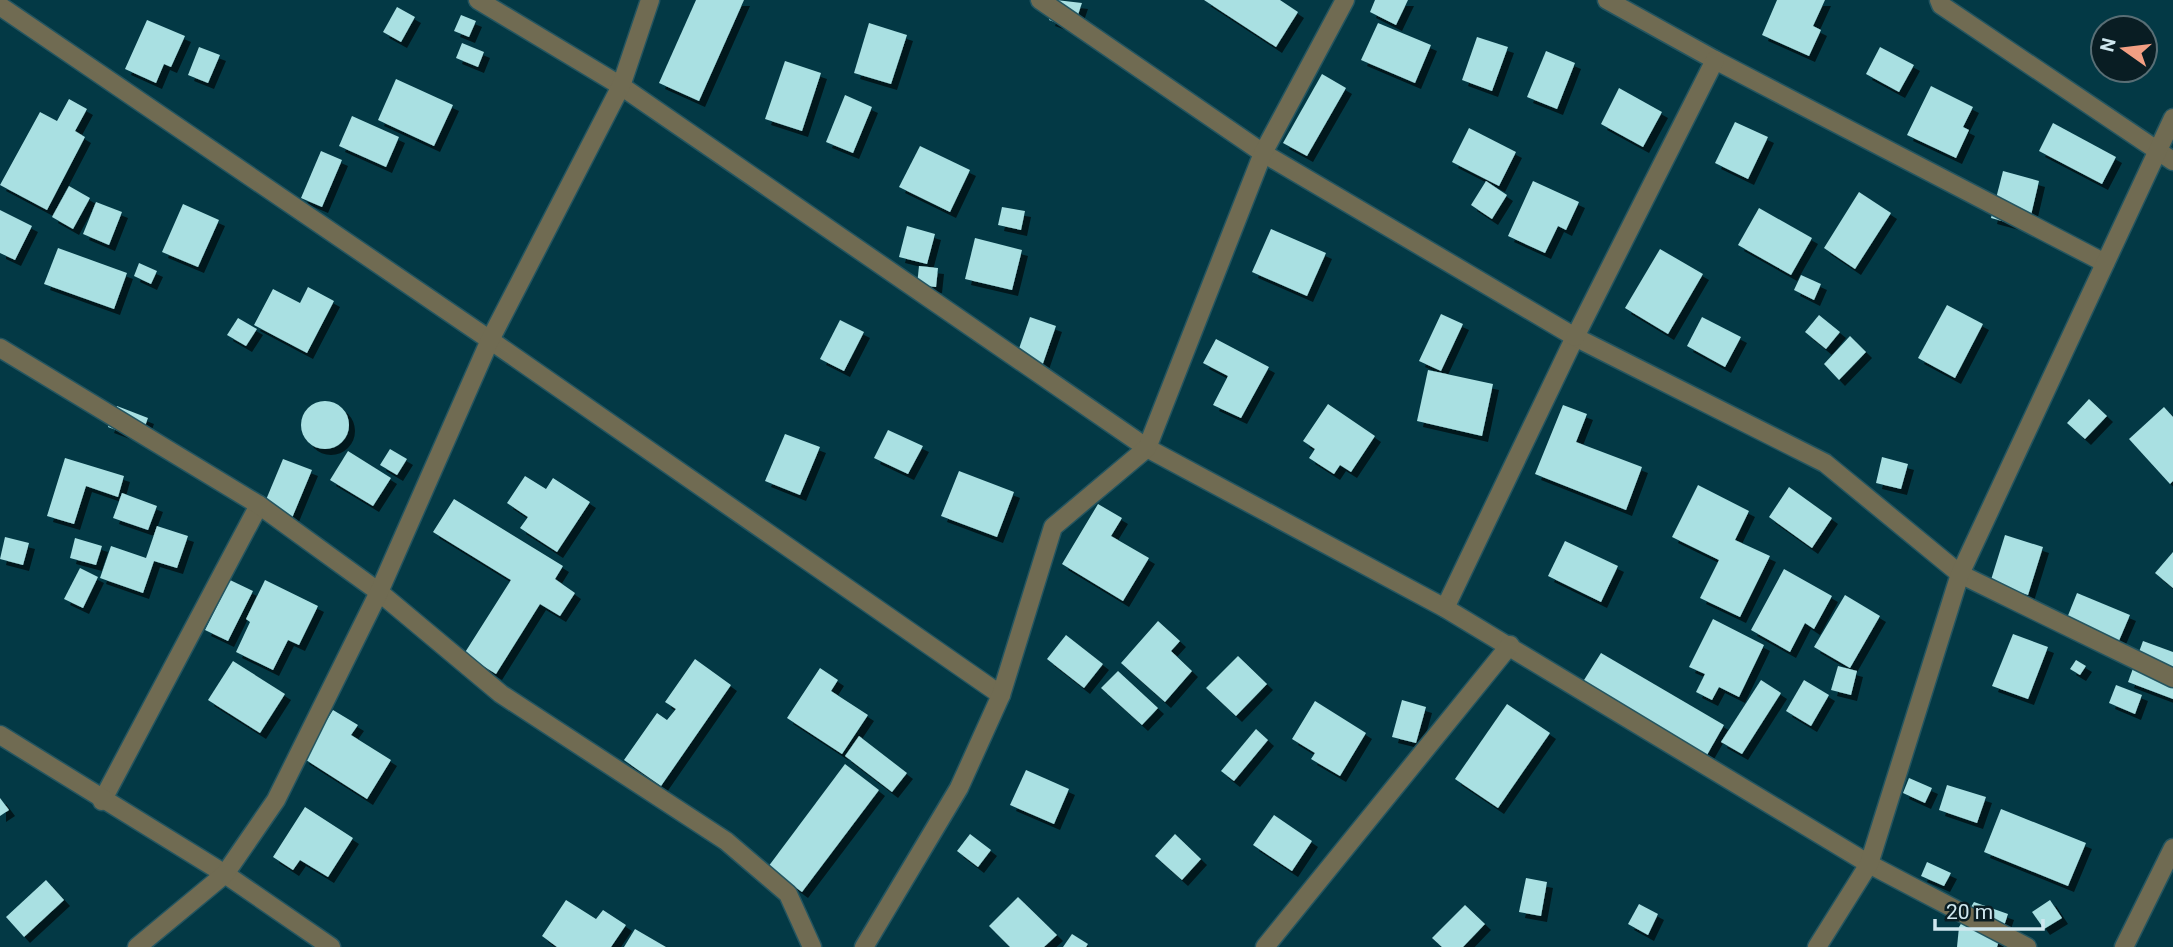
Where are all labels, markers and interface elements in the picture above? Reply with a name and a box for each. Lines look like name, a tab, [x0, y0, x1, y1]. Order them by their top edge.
north arrow	[2089, 14, 2159, 84]
text: N	[2095, 36, 2121, 54]
scale bar	[1935, 888, 2044, 932]
text: 20 m	[1946, 900, 1993, 924]

